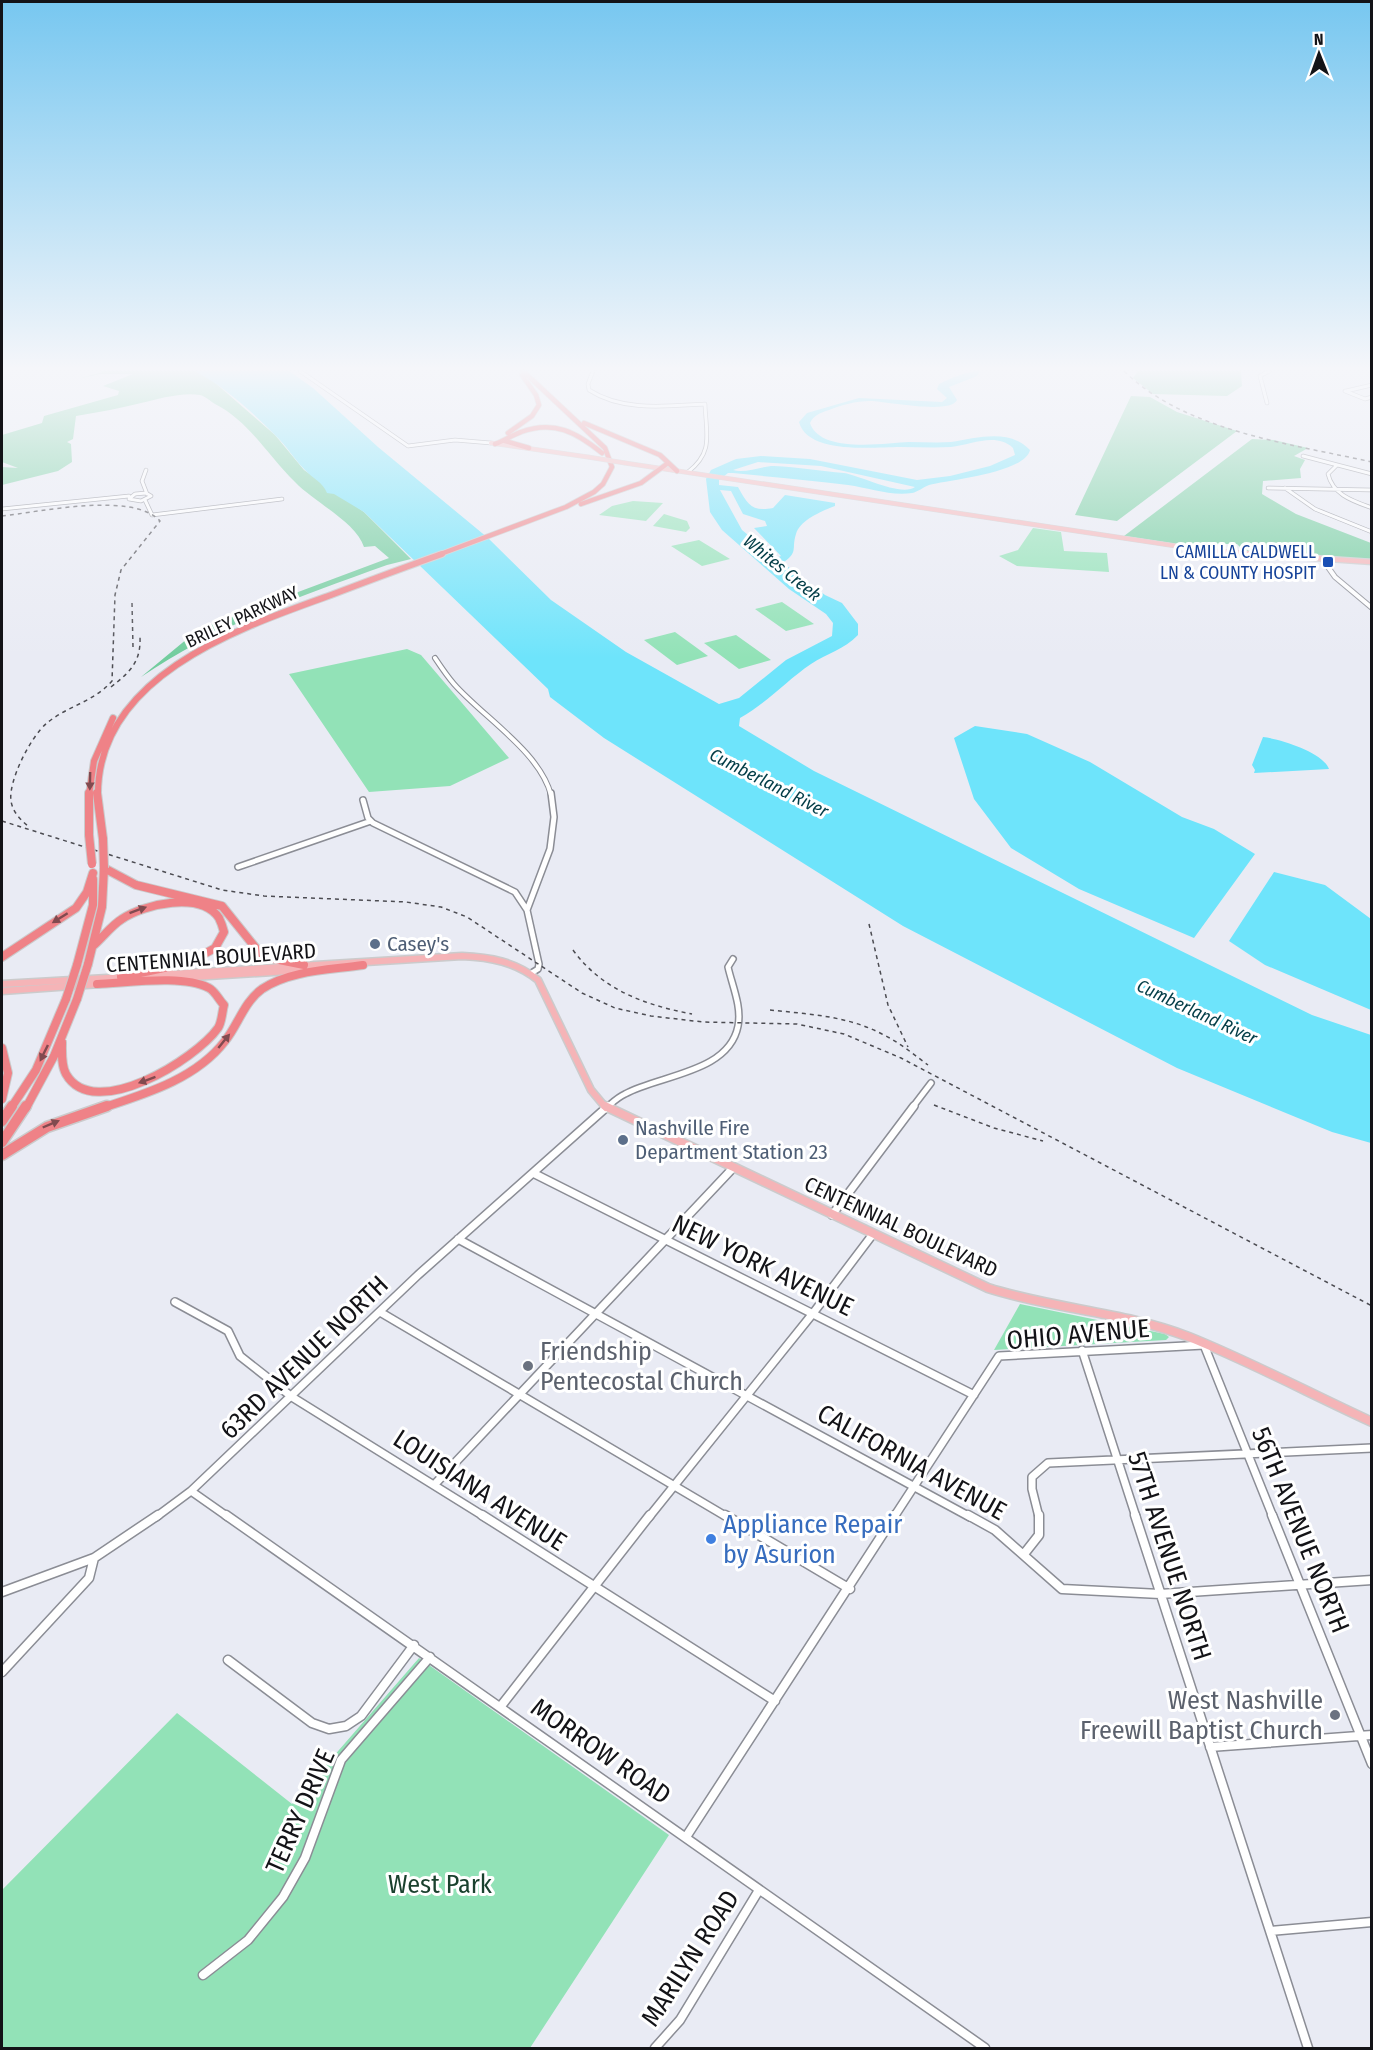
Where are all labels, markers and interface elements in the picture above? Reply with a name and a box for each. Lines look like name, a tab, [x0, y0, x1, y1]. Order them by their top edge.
north arrow	[1289, 24, 1349, 84]
text: N	[1314, 30, 1324, 49]
water label: Whites Creek	[739, 530, 825, 606]
place label: CAMILLA CALDWELL LN & COUNTY HOSPIT	[1160, 541, 1317, 584]
marker: CAMILLA CALDWELL LN & COUNTY HOSPIT	[1321, 555, 1335, 569]
street label: BRILEY PARKWAY	[182, 581, 302, 653]
water label: Cumberland River	[706, 744, 833, 823]
one-way arrow	[85, 771, 94, 790]
one-way arrow	[130, 904, 148, 914]
one-way arrow	[52, 913, 68, 924]
place label: Casey's	[387, 931, 449, 957]
marker: Casey's	[368, 937, 382, 951]
street label: CENTENNIAL BOULEVARD	[105, 938, 317, 978]
water label: Cumberland River	[1133, 975, 1261, 1050]
one-way arrow	[217, 1034, 229, 1049]
one-way arrow	[40, 1045, 49, 1062]
one-way arrow	[138, 1076, 156, 1086]
place label: Nashville Fire Department Station 23	[635, 1115, 828, 1165]
one-way arrow	[42, 1119, 60, 1129]
marker: Nashville Fire Department Station 23	[616, 1133, 630, 1147]
street label: CENTENNIAL BOULEVARD	[800, 1171, 1002, 1283]
street label: NEW YORK AVENUE	[667, 1208, 859, 1323]
street label: 63RD AVENUE NORTH	[214, 1269, 395, 1445]
street label: OHIO AVENUE	[1005, 1313, 1151, 1356]
place label: Friendship Pentecostal Church	[540, 1336, 743, 1397]
marker: Friendship Pentecostal Church	[521, 1359, 535, 1373]
street label: CALIFORNIA AVENUE	[812, 1398, 1012, 1527]
street label: LOUISIANA AVENUE	[388, 1423, 572, 1558]
street label: 56TH AVENUE NORTH	[1245, 1423, 1356, 1638]
street label: 57TH AVENUE NORTH	[1121, 1448, 1218, 1664]
place label: Appliance Repair by Asurion	[723, 1509, 902, 1570]
marker: Appliance Repair by Asurion	[704, 1532, 718, 1546]
place label: West Nashville Freewill Baptist Church	[1080, 1685, 1323, 1746]
street label: MORROW ROAD	[525, 1692, 677, 1811]
marker: West Nashville Freewill Baptist Church	[1328, 1708, 1342, 1722]
street label: TERRY DRIVE	[259, 1744, 342, 1878]
park label: West Park	[388, 1869, 493, 1900]
street label: MARILYN ROAD	[635, 1884, 746, 2032]

